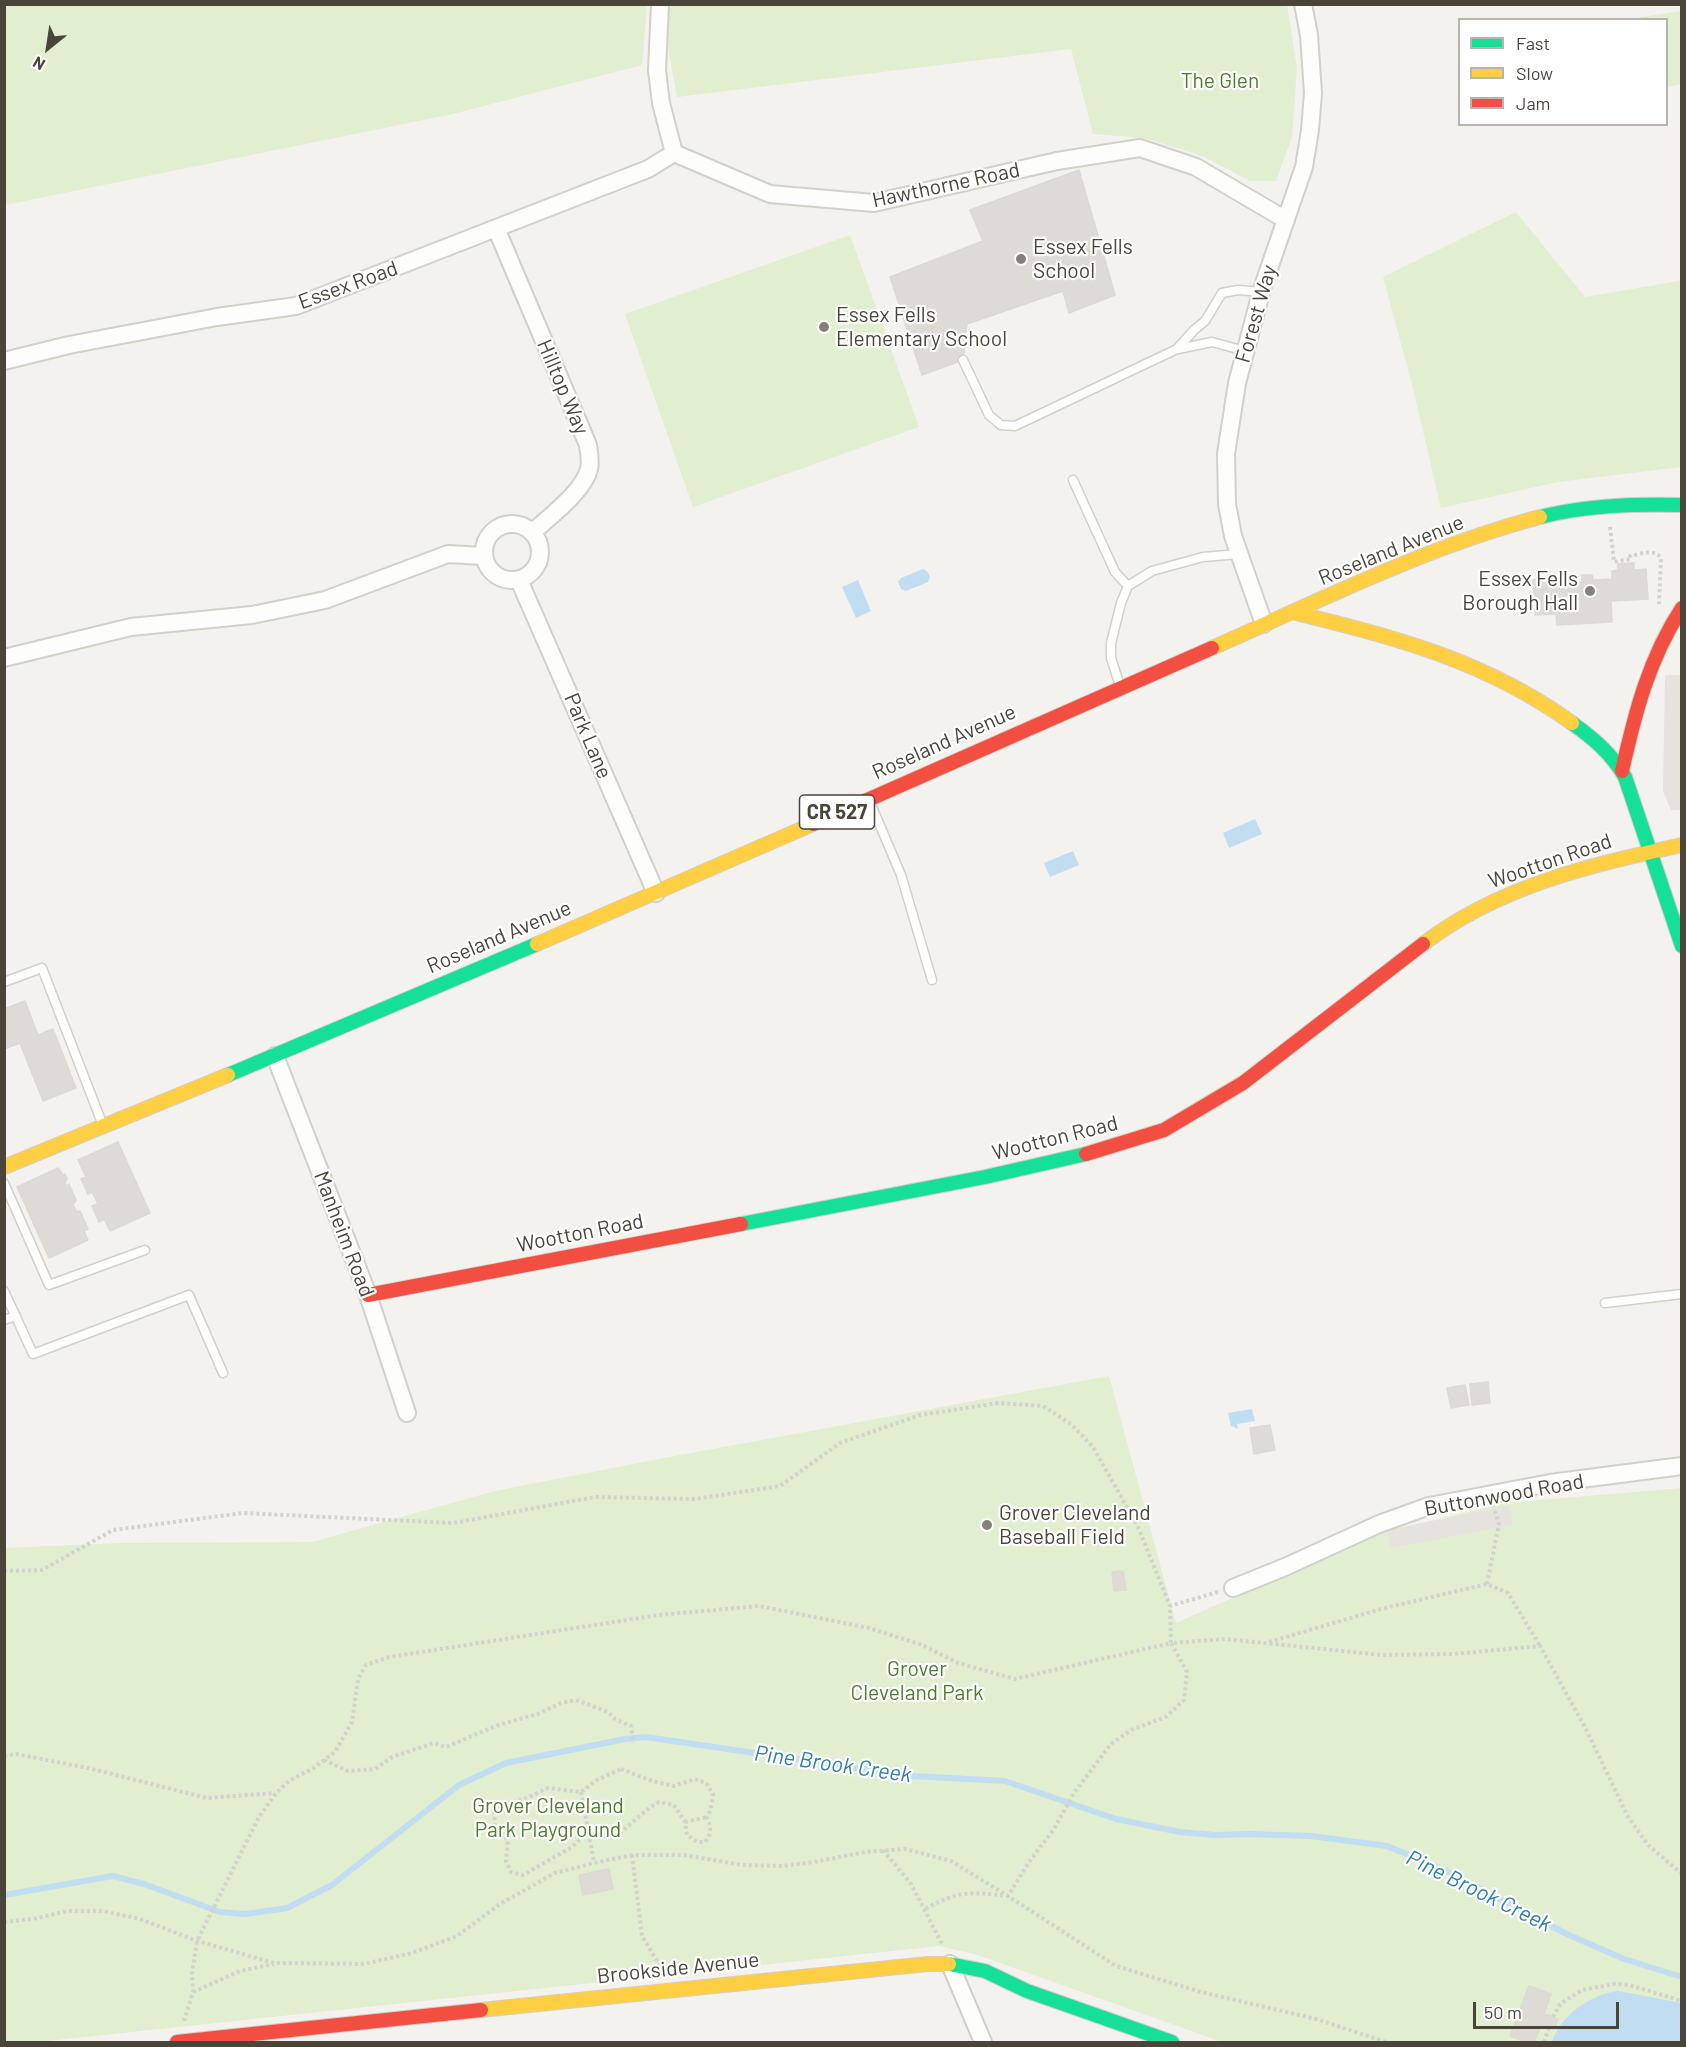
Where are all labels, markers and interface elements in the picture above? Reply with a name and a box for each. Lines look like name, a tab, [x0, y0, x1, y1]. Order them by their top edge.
north arrow	[18, 18, 78, 78]
legend	[1458, 18, 1668, 126]
text: Fast	[1516, 32, 1550, 54]
text: N	[29, 53, 48, 75]
text: Slow	[1516, 62, 1553, 84]
park label: The Glen	[1181, 68, 1259, 94]
text: Jam	[1516, 92, 1550, 114]
street label: Hawthorne Road	[870, 157, 1022, 213]
place label: Essex Fells School	[1033, 234, 1133, 284]
marker: Essex Fells School	[1014, 252, 1028, 266]
street label: Essex Road	[295, 255, 401, 315]
street label: Forest Way	[1230, 262, 1282, 366]
place label: Essex Fells Elementary School	[836, 302, 1007, 352]
marker: Essex Fells Elementary School	[817, 320, 831, 334]
street label: Hilltop Way	[532, 336, 594, 438]
street label: Roseland Avenue	[1315, 509, 1467, 591]
place label: Essex Fells Borough Hall	[1462, 566, 1578, 616]
marker: Essex Fells Borough Hall	[1583, 584, 1597, 598]
street label: Park Lane	[559, 689, 617, 783]
street label: Roseland Avenue	[868, 699, 1020, 785]
road number: CR 527	[800, 795, 874, 829]
street label: Wootton Road	[1485, 828, 1615, 894]
street label: Roseland Avenue	[423, 895, 575, 979]
street label: Wootton Road	[990, 1110, 1120, 1166]
street label: Manheim Road	[308, 1168, 380, 1300]
street label: Wootton Road	[515, 1208, 645, 1258]
street label: Buttonwood Road	[1422, 1469, 1586, 1521]
place label: Grover Cleveland Baseball Field	[999, 1500, 1151, 1550]
marker: Grover Cleveland Baseball Field	[980, 1518, 994, 1532]
park label: Grover Cleveland Park	[851, 1656, 983, 1706]
water label: Pine Brook Creek	[753, 1740, 913, 1788]
park label: Grover Cleveland Park Playground	[472, 1793, 624, 1843]
water label: Pine Brook Creek	[1402, 1844, 1556, 1938]
street label: Brookside Avenue	[596, 1947, 760, 1989]
scale bar	[1476, 1990, 1622, 2028]
text: 50 m	[1484, 2001, 1522, 2023]

